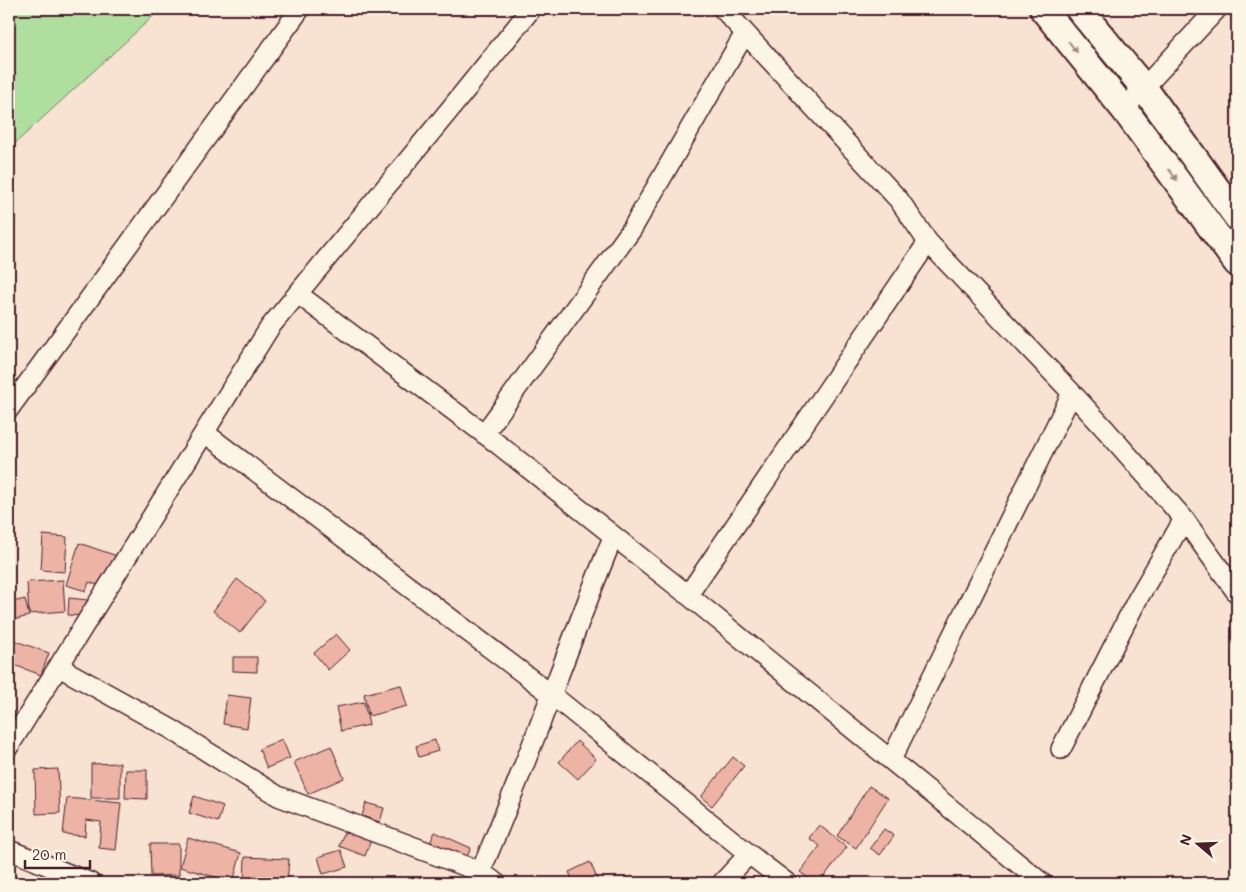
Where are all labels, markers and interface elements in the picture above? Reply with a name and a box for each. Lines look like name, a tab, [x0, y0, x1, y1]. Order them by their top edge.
one-way arrow	[1068, 40, 1079, 53]
one-way arrow	[1168, 168, 1178, 182]
north arrow	[1174, 820, 1224, 870]
text: N	[1175, 831, 1196, 848]
scale bar	[25, 837, 90, 869]
text: 20 m	[32, 844, 66, 864]

